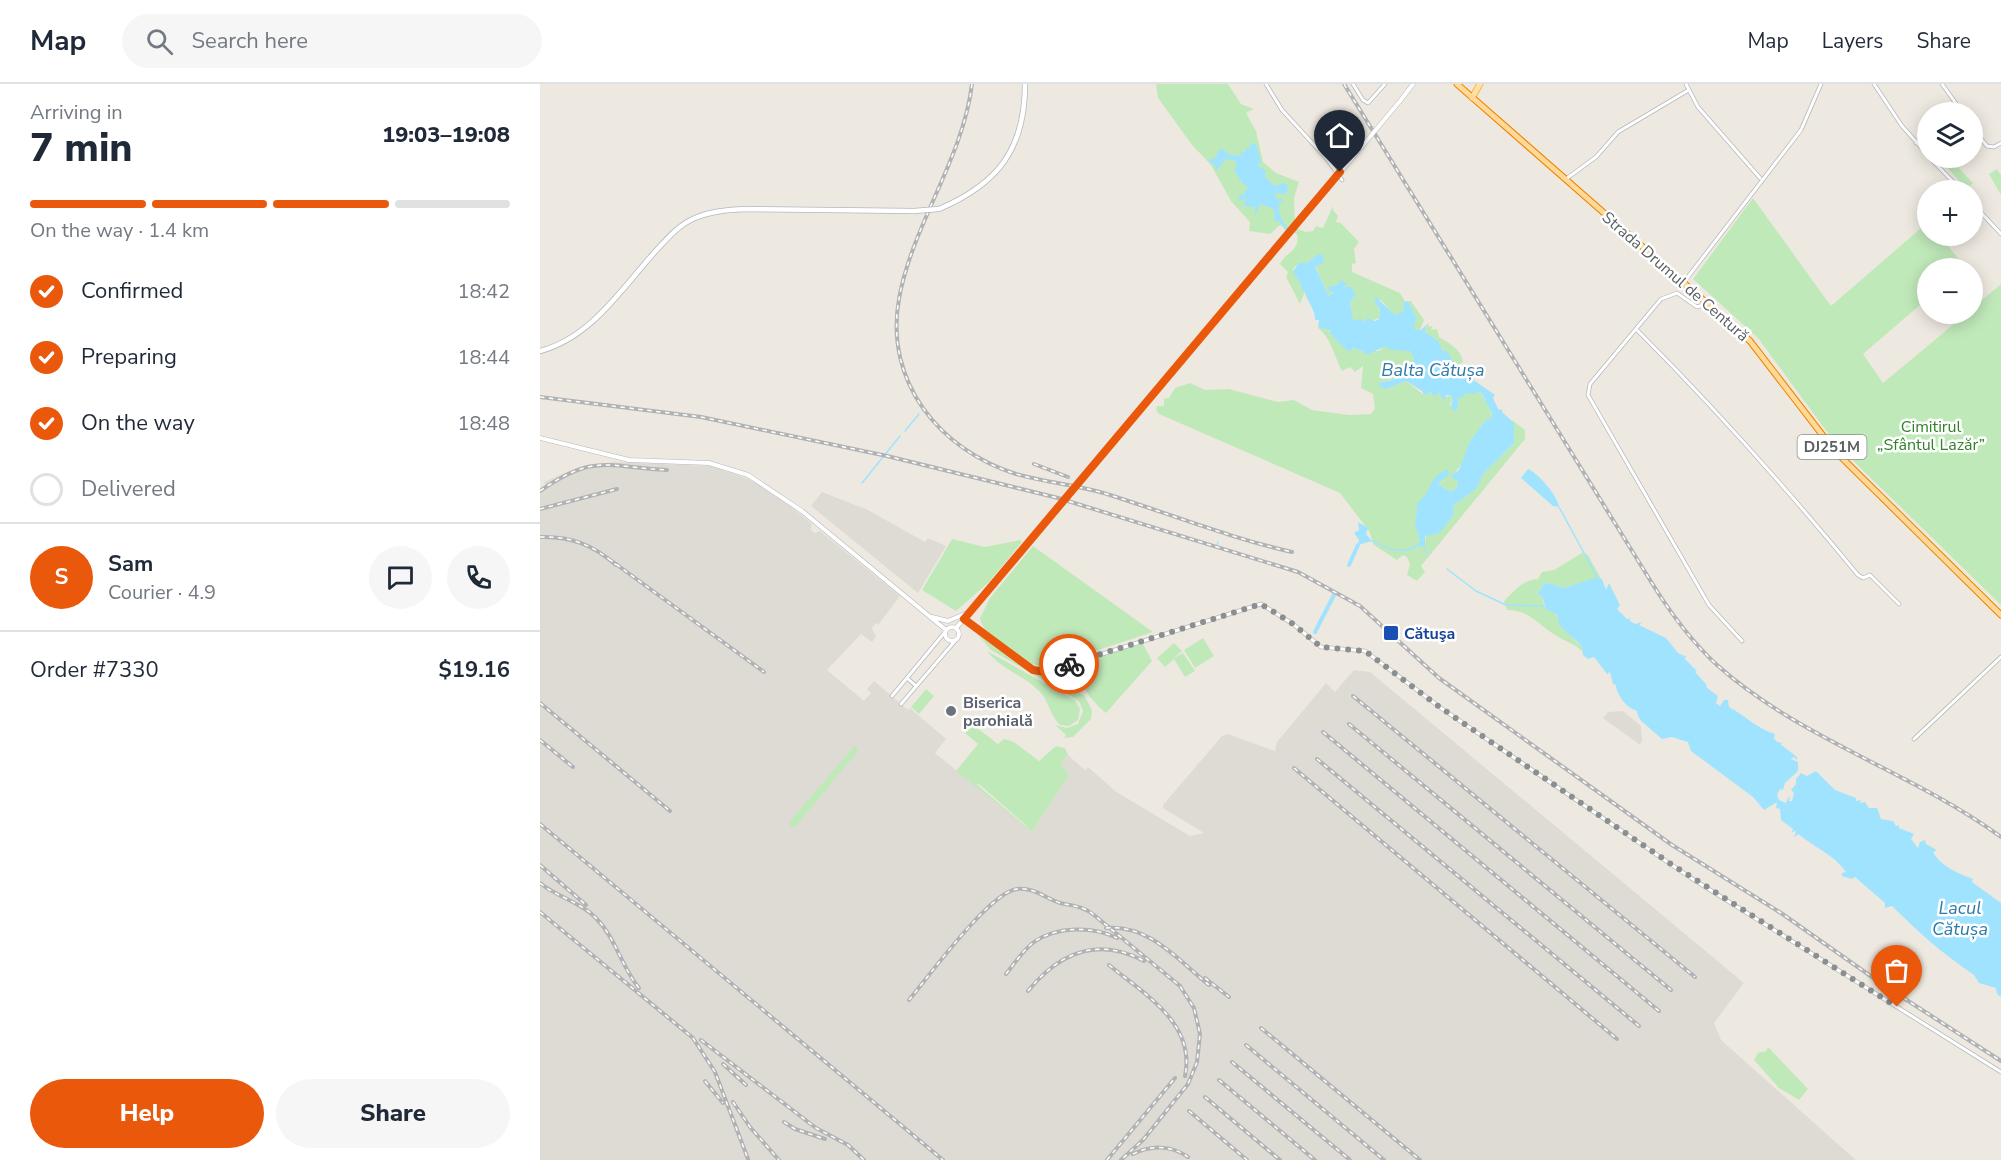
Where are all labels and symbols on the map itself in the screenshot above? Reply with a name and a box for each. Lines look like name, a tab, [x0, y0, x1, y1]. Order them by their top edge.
pin	[1314, 110, 1365, 172]
street label: Strada Drumul de Centură	[1597, 207, 1754, 347]
water label: Balta Cătușa	[1381, 358, 1485, 382]
park label: Cimitirul „Sfântul Lazăr”	[1877, 416, 1985, 456]
road number: DJ251M	[1798, 435, 1866, 459]
place label: Cătuşa	[1404, 623, 1455, 645]
marker: Cătuşa	[1382, 624, 1400, 642]
courier	[1039, 634, 1099, 694]
place label: Biserica parohială	[963, 692, 1033, 732]
marker: Biserica parohială	[944, 704, 958, 718]
water label: Lacul Cătușa	[1932, 896, 1988, 941]
pin	[1871, 945, 1922, 1007]

